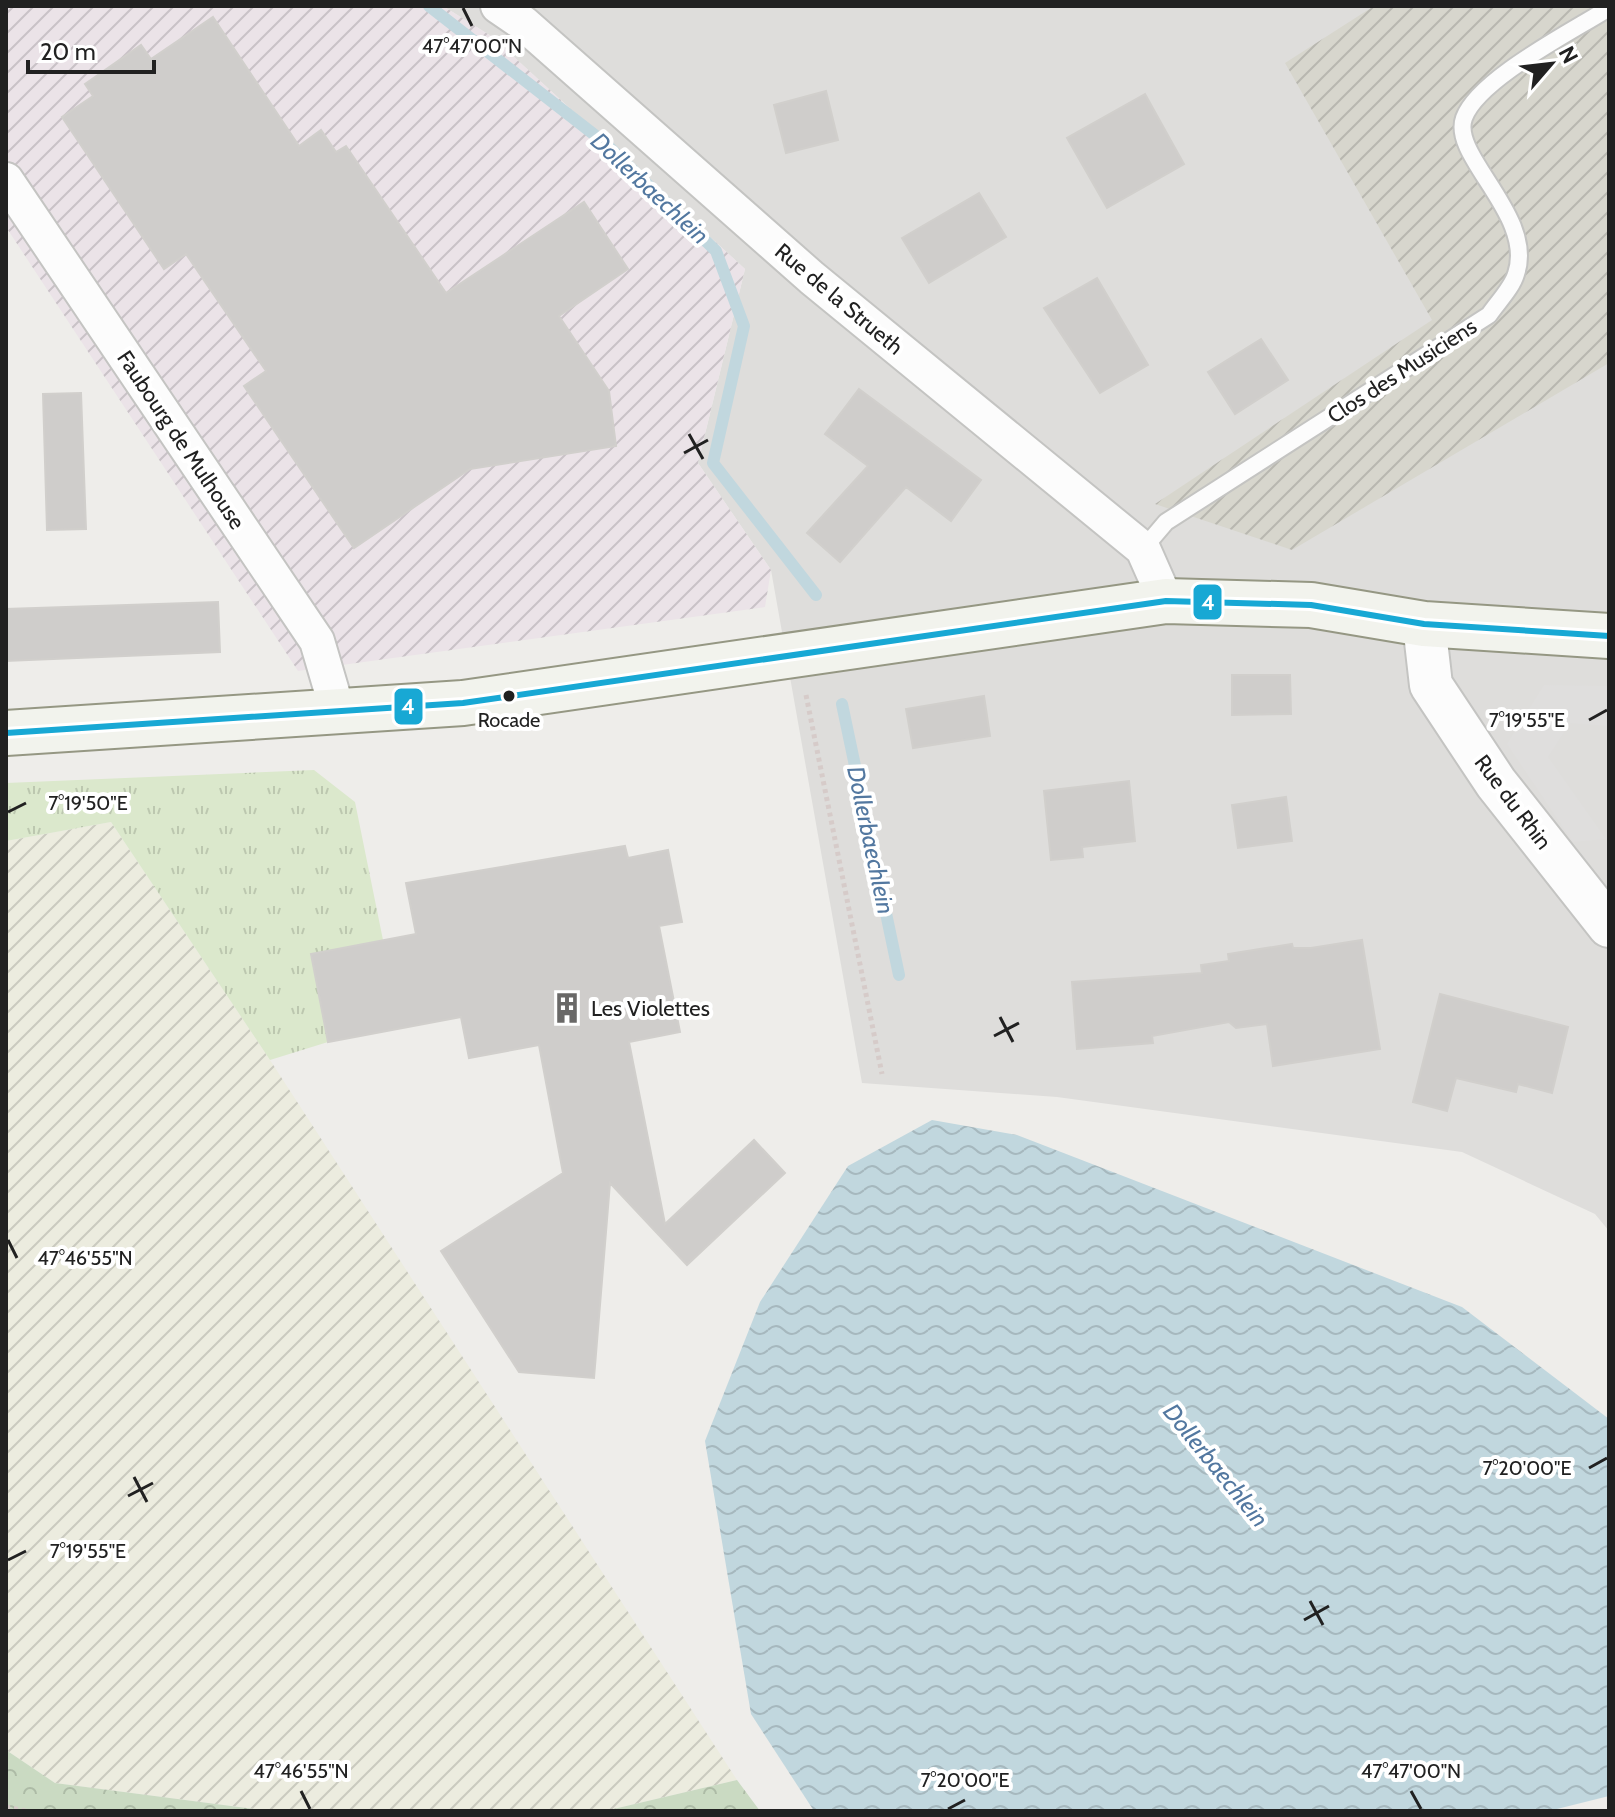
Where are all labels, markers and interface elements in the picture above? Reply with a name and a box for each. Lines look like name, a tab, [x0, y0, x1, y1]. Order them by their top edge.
scale bar	[28, 24, 154, 74]
north arrow	[1511, 24, 1591, 104]
text: 47°47'00"N	[422, 34, 522, 58]
text: 20 m	[40, 37, 96, 66]
text: N	[1553, 42, 1584, 68]
water label: Dollerbaechlein	[585, 126, 715, 250]
street label: Rue de la Strueth	[769, 238, 909, 360]
street label: Clos des Musiciens	[1322, 313, 1482, 429]
street label: Faubourg de Mulhouse	[111, 346, 251, 534]
line badge: 4	[1192, 583, 1223, 621]
text: 4	[1201, 589, 1215, 616]
line badge: 4	[393, 687, 424, 726]
marker: Rocade	[501, 688, 517, 704]
text: 4	[401, 693, 415, 720]
place label: Rocade	[478, 708, 540, 732]
text: 7°19'55"E	[1489, 708, 1565, 732]
street label: Rue du Rhin	[1469, 749, 1557, 855]
water label: Dollerbaechlein	[841, 763, 901, 917]
text: 7°19'50"E	[48, 791, 128, 815]
building icon: Les Violettes	[550, 991, 584, 1025]
place label: Les Violettes	[591, 995, 710, 1022]
text: 47°46'55"N	[37, 1246, 133, 1270]
water label: Dollerbaechlein	[1157, 1397, 1275, 1533]
text: 7°20'00"E	[1482, 1456, 1572, 1480]
text: 7°19'55"E	[50, 1539, 126, 1563]
text: 47°46'55"N	[253, 1759, 349, 1783]
text: 47°47'00"N	[1361, 1759, 1461, 1783]
text: 7°20'00"E	[920, 1768, 1010, 1792]

